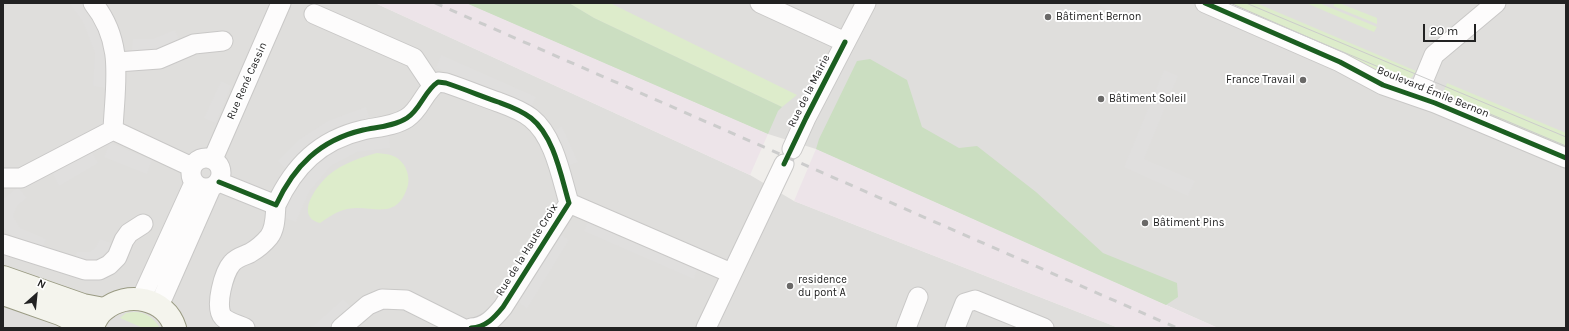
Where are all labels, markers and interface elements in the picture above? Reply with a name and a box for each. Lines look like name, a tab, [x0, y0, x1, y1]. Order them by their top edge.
place label: Bâtiment Bernon	[1056, 10, 1141, 24]
marker: Bâtiment Bernon	[1043, 12, 1053, 22]
scale bar	[1425, 16, 1478, 42]
text: 20 m	[1430, 24, 1458, 38]
street label: Rue René Cassin	[224, 40, 270, 122]
street label: Rue de la Mairie	[785, 52, 833, 130]
street label: Boulevard Émile Bernon	[1375, 63, 1491, 121]
place label: France Travail	[1226, 73, 1295, 87]
marker: France Travail	[1298, 75, 1308, 85]
place label: Bâtiment Soleil	[1109, 92, 1186, 106]
marker: Bâtiment Soleil	[1096, 94, 1106, 104]
street label: Rue de la Haute Croix	[493, 201, 561, 299]
place label: Bâtiment Pins	[1153, 216, 1224, 230]
marker: Bâtiment Pins	[1140, 218, 1150, 228]
place label: residence du pont A	[798, 273, 847, 299]
north arrow	[16, 275, 56, 315]
text: N	[35, 276, 48, 291]
marker: residence du pont A	[785, 281, 795, 291]

